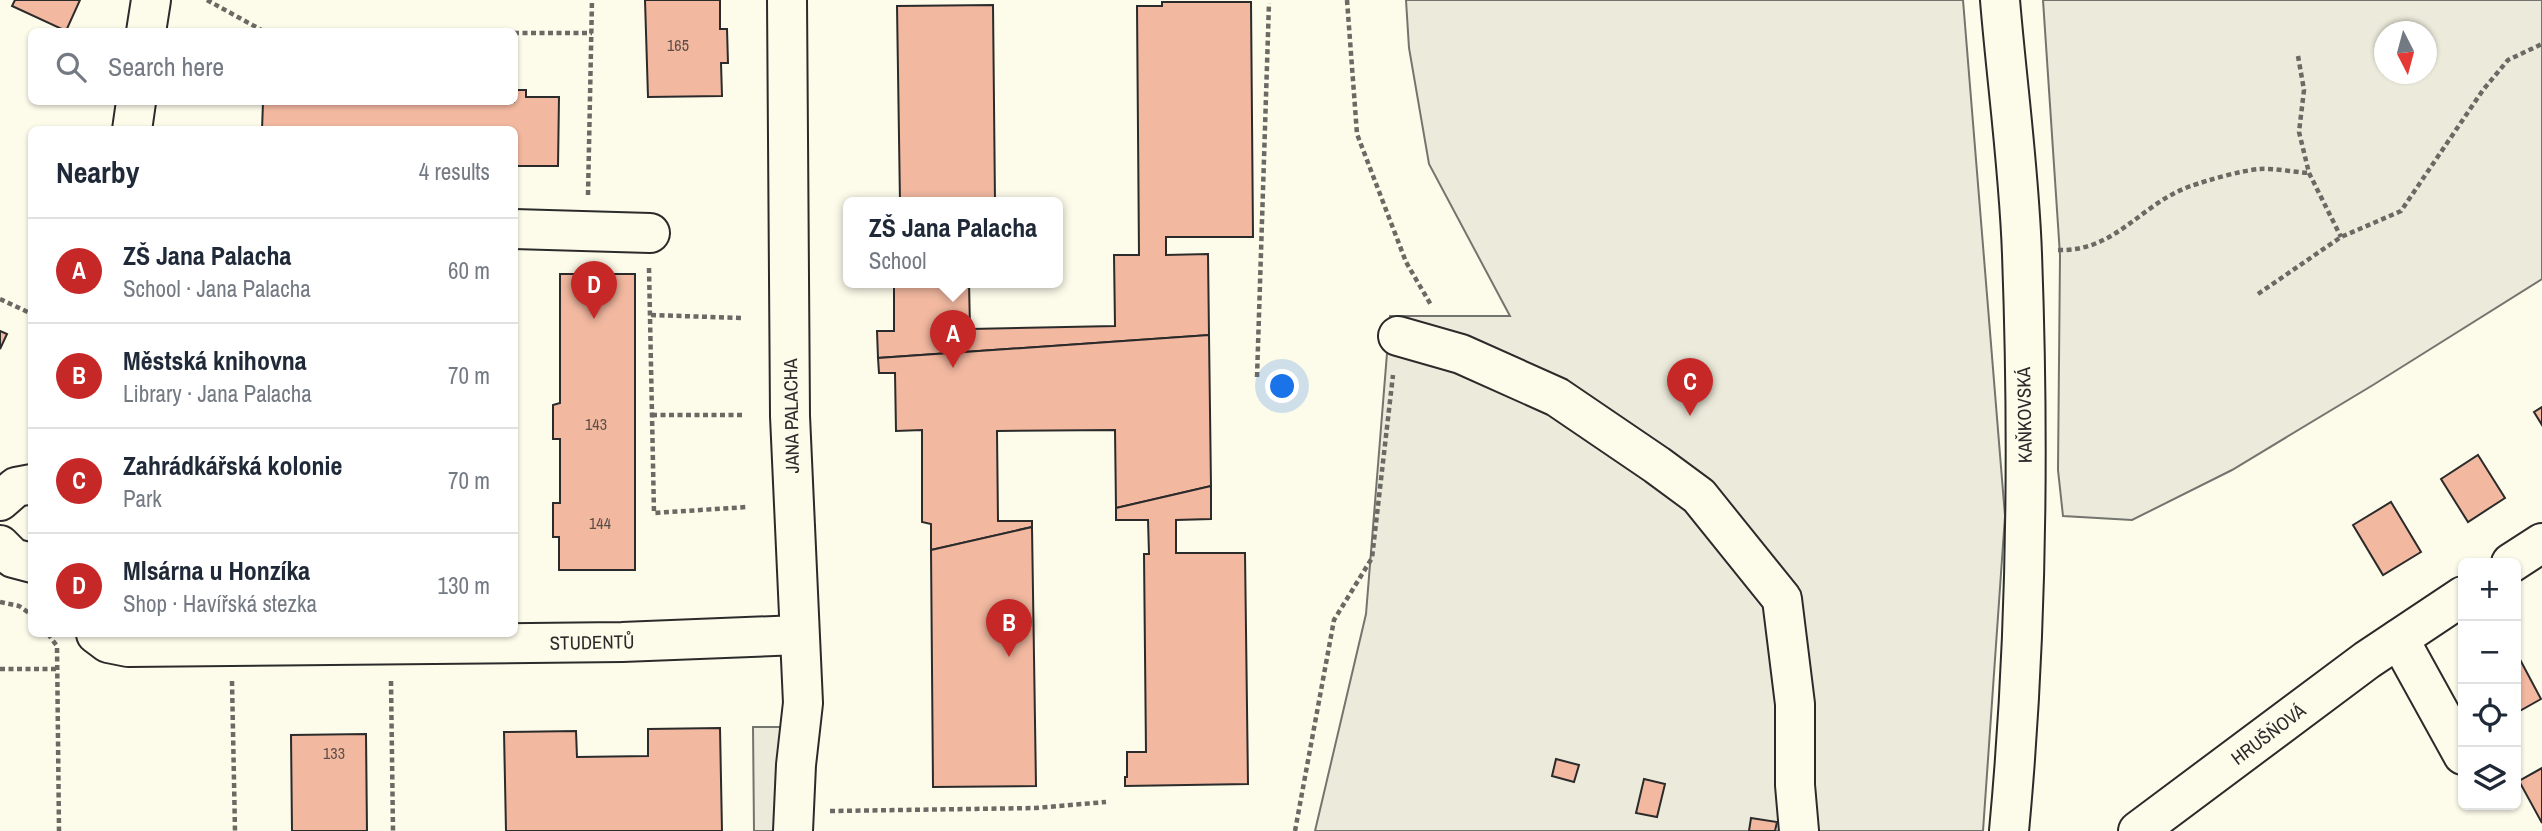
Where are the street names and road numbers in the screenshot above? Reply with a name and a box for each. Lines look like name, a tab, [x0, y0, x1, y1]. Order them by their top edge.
street label: JANA PALACHA	[777, 358, 805, 474]
street label: KAŇKOVSKÁ	[2010, 366, 2038, 463]
street label: STUDENTŮ	[549, 628, 635, 656]
street label: HRUŠŇOVÁ	[2225, 697, 2311, 771]

